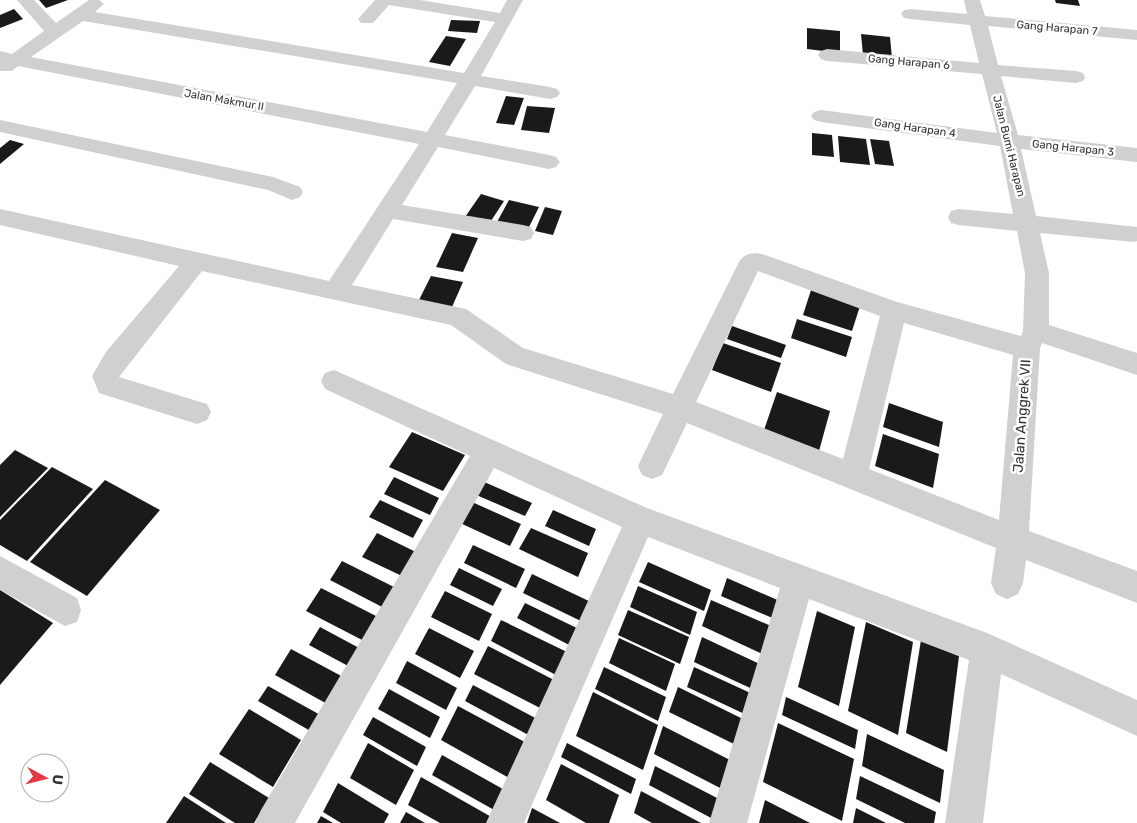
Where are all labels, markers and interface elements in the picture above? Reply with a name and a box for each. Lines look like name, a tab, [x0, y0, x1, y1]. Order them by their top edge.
street label: Gang Harapan 7	[1016, 18, 1098, 38]
street label: Gang Harapan 6	[867, 52, 951, 72]
street label: Jalan Makmur II	[183, 87, 265, 113]
street label: Jalan Bumi Harapan	[990, 94, 1028, 198]
street label: Gang Harapan 4	[873, 116, 957, 140]
street label: Gang Harapan 3	[1031, 137, 1115, 159]
street label: Jalan Anggrek VII	[1010, 359, 1034, 473]
north arrow	[20, 753, 70, 803]
text: U	[48, 773, 66, 786]

